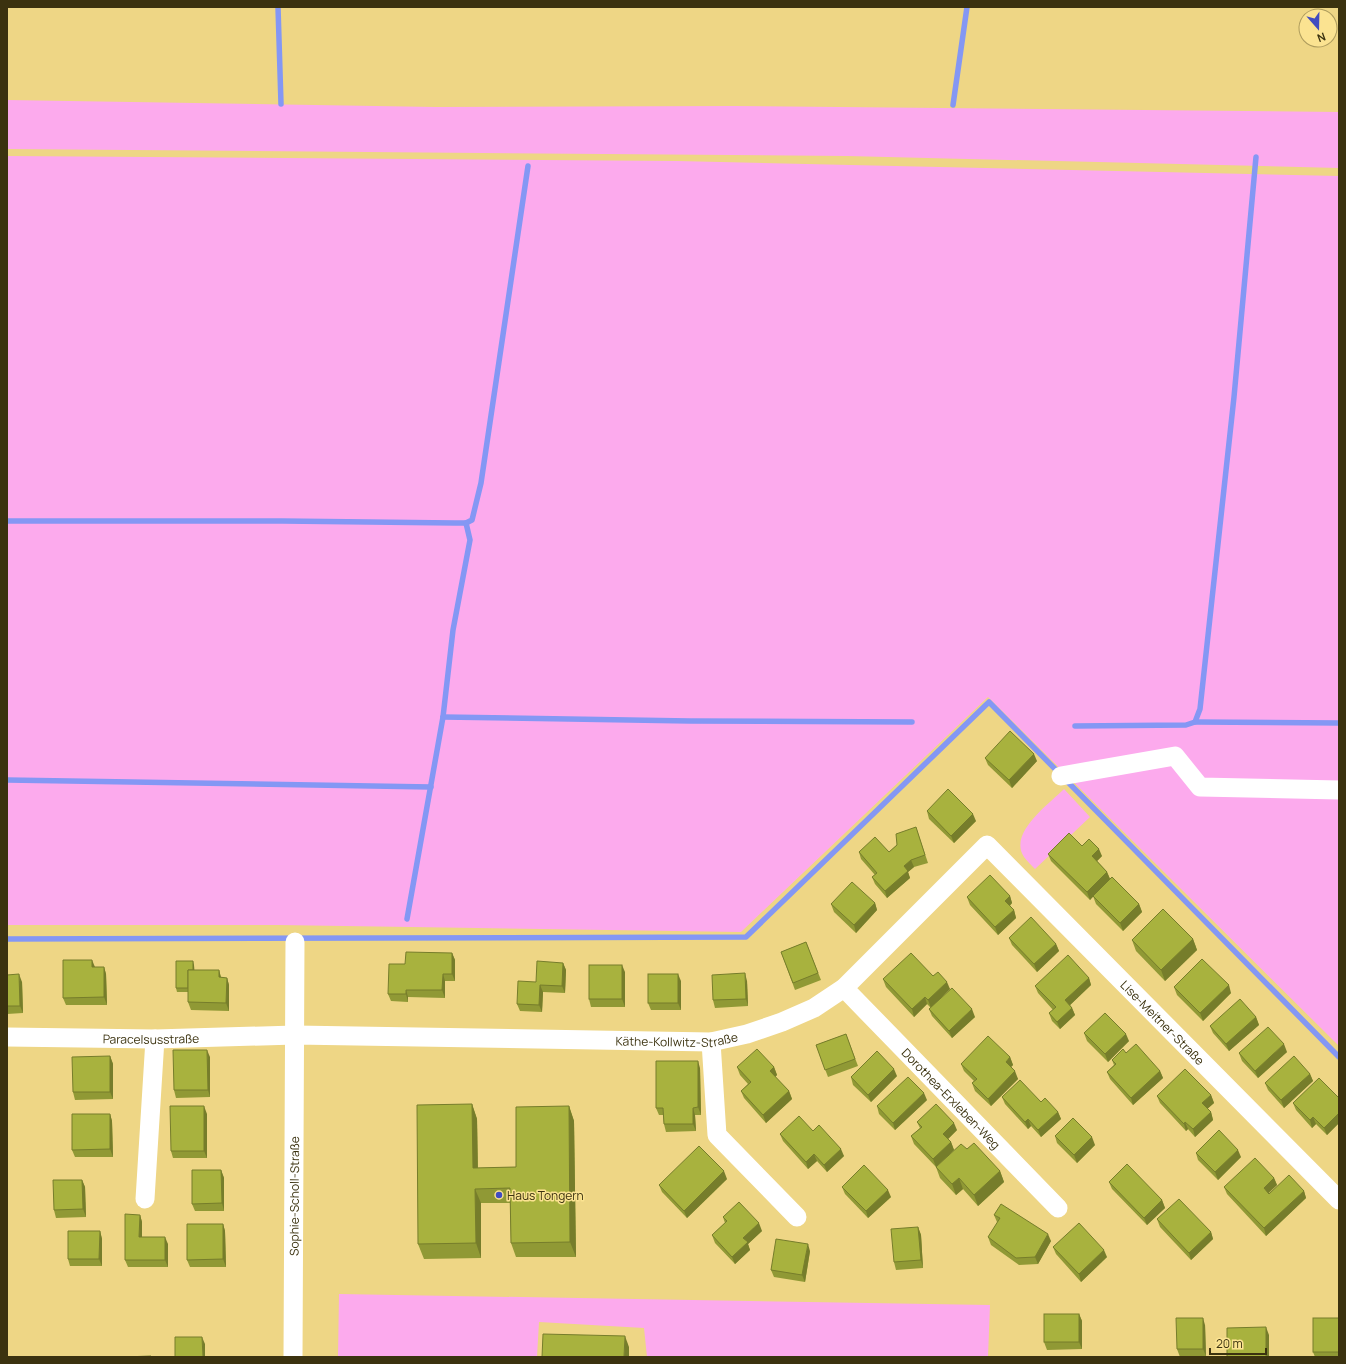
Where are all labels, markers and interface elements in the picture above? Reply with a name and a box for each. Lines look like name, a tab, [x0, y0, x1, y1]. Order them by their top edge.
north arrow	[1298, 8, 1338, 48]
text: N	[1315, 29, 1328, 46]
street label: Lise-Meitner-Straße	[1117, 976, 1209, 1068]
street label: Käthe-Kollwitz-Straße	[615, 1028, 739, 1051]
street label: Paracelsusstraße	[103, 1029, 199, 1048]
street label: Dorothea-Erxleben-Weg	[898, 1044, 1004, 1153]
street label: Sophie-Scholl-Straße	[285, 1136, 303, 1256]
place label: Haus Tongern	[507, 1187, 584, 1204]
marker: Haus Tongern	[494, 1190, 504, 1200]
scale bar	[1210, 1330, 1266, 1356]
text: 20 m	[1216, 1335, 1243, 1352]

